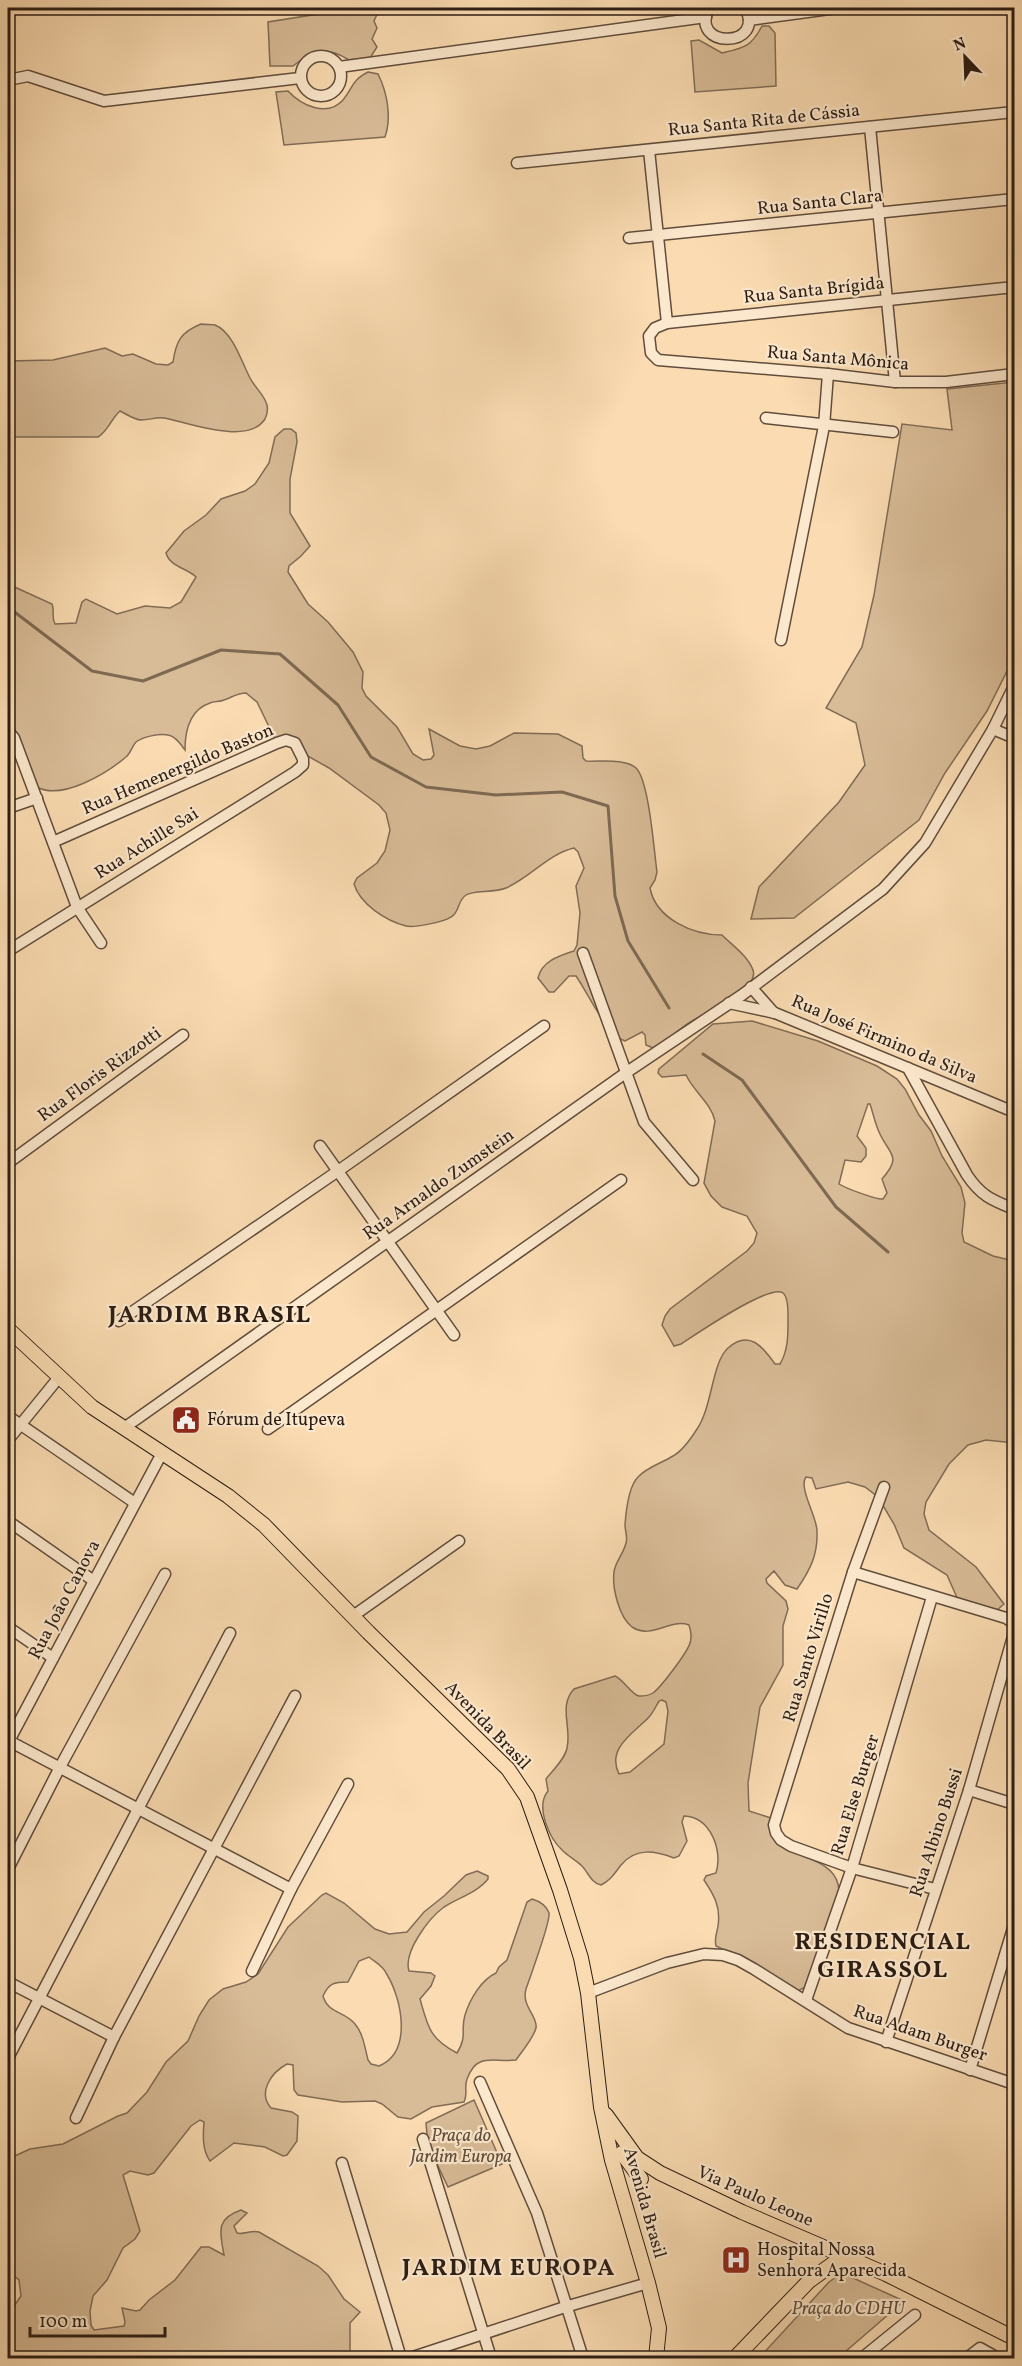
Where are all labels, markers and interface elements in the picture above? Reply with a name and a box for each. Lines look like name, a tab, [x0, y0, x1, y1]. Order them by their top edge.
north arrow	[935, 27, 995, 87]
text: N	[950, 32, 970, 57]
street label: Rua Santa Rita de Cássia	[667, 98, 861, 144]
street label: Rua Santa Clara	[756, 184, 884, 222]
street label: Rua Santa Brígida	[742, 271, 886, 311]
street label: Rua Santa Mônica	[766, 340, 910, 378]
street label: Rua Hemenergildo Baston	[78, 718, 278, 822]
street label: Rua Achille Sai	[90, 802, 204, 886]
street label: Rua José Firmino da Silva	[787, 989, 981, 1091]
street label: Rua Floris Rizzotti	[33, 1022, 167, 1128]
street label: Rua Arnaldo Zumstein	[358, 1123, 520, 1247]
district label: JARDIM BRASIL	[107, 1299, 312, 1333]
public building icon: Fórum de Itupeva	[170, 1404, 202, 1436]
place label: Fórum de Itupeva	[207, 1408, 345, 1433]
street label: Rua João Canova	[23, 1536, 107, 1664]
street label: Rua Santo Virillo	[778, 1590, 840, 1726]
street label: Avenida Brasil	[438, 1676, 536, 1776]
street label: Rua Else Burger	[826, 1731, 886, 1859]
street label: Rua Albino Bussi	[904, 1765, 970, 1901]
district label: RESIDENCIAL GIRASSOL	[794, 1926, 972, 1988]
street label: Rua Adam Burger	[850, 1999, 991, 2069]
park label: Praça do Jardim Europa	[408, 2124, 512, 2170]
street label: Avenida Brasil	[616, 2144, 672, 2262]
street label: Via Paulo Leone	[693, 2160, 817, 2234]
place label: Hospital Nossa Senhora Aparecida	[757, 2238, 907, 2284]
hospital icon: Hospital Nossa Senhora Aparecida	[720, 2244, 752, 2276]
district label: JARDIM EUROPA	[401, 2252, 616, 2286]
park label: Praça do CDHU	[791, 2297, 906, 2322]
scale bar	[30, 2300, 165, 2338]
text: 100 m	[39, 2310, 88, 2335]

